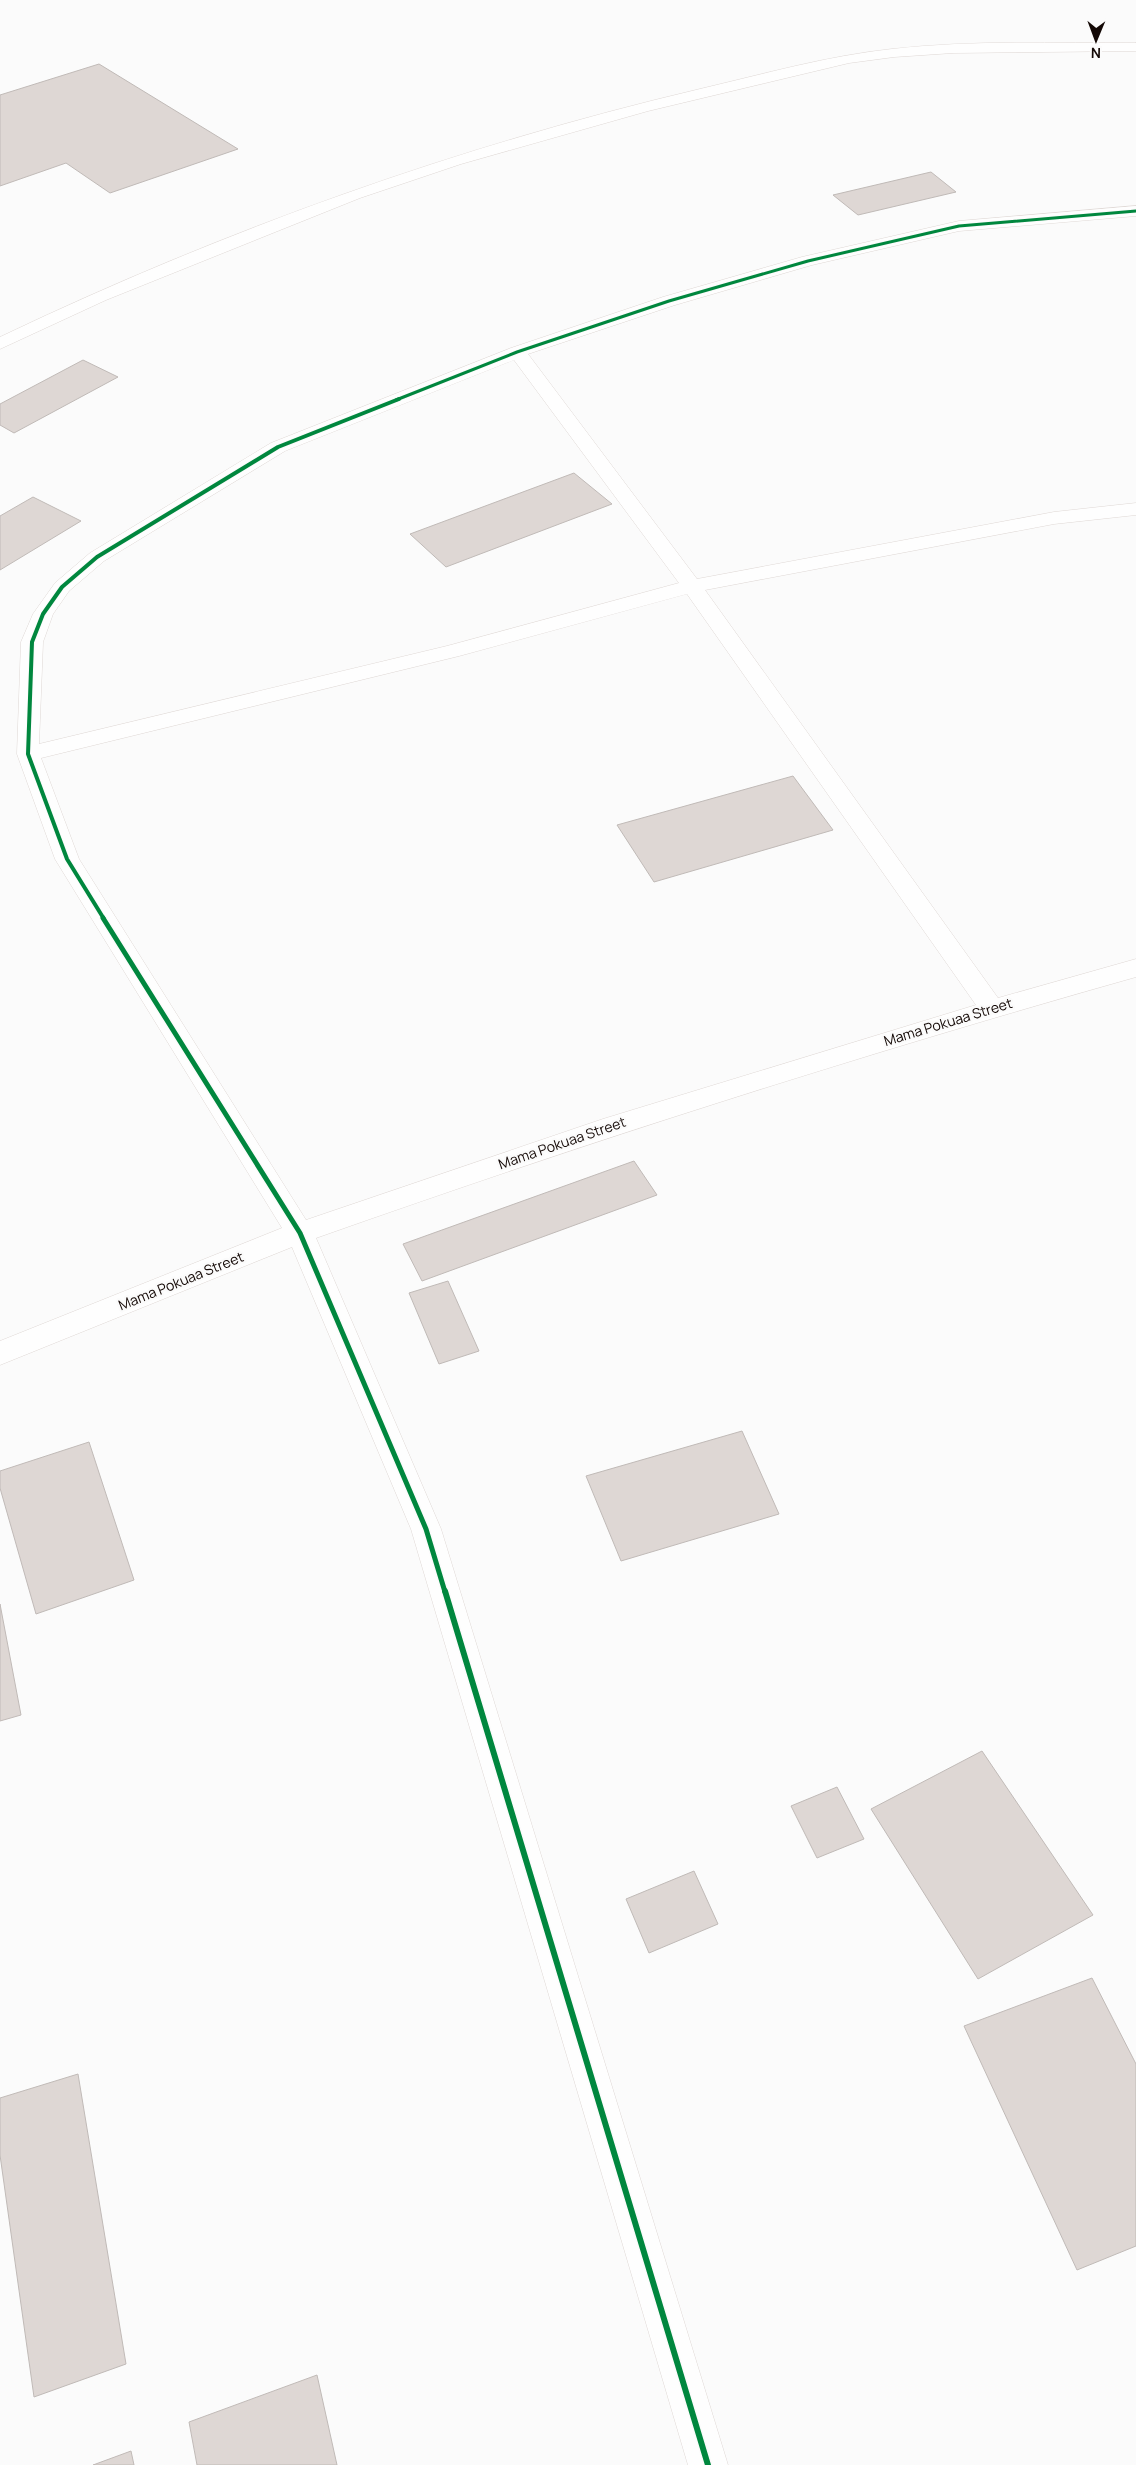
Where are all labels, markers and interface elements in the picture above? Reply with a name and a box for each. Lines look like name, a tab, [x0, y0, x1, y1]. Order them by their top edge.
north arrow	[1071, 15, 1121, 65]
text: N	[1091, 44, 1101, 63]
street label: Mama Pokuaa Street	[881, 993, 1015, 1050]
street label: Mama Pokuaa Street	[496, 1112, 628, 1173]
street label: Mama Pokuaa Street	[115, 1247, 247, 1314]

